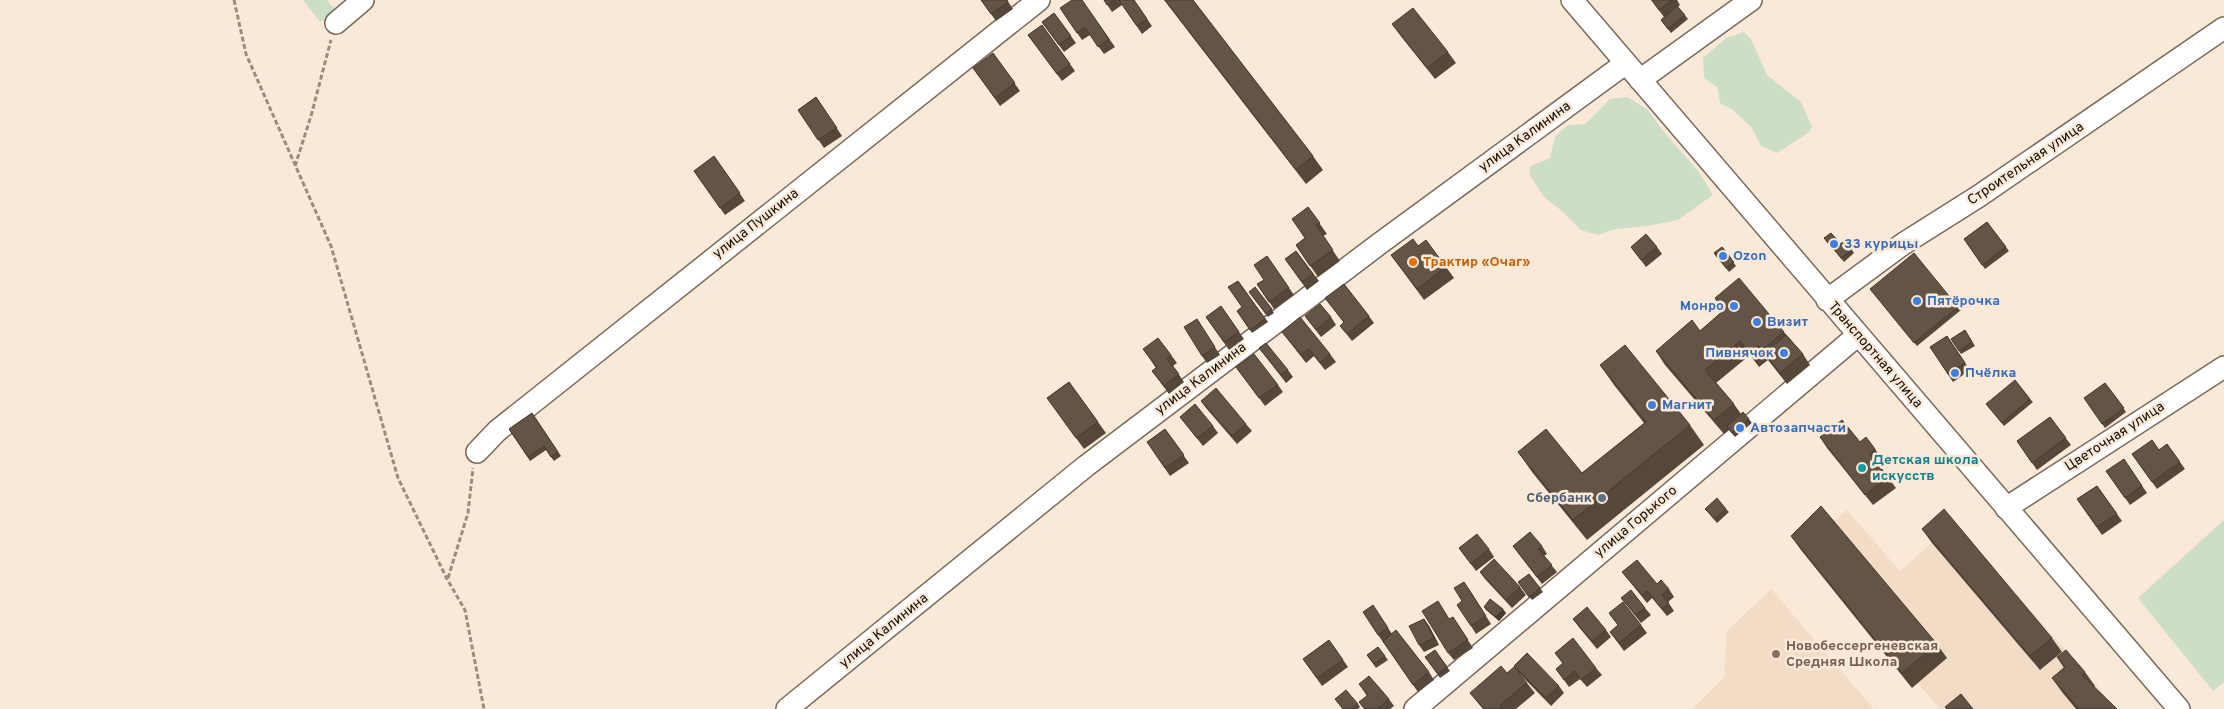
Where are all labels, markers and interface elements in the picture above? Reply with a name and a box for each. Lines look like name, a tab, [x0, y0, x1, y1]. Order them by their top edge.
street label: улица Калинина	[1476, 98, 1574, 176]
street label: Строительная улица	[1965, 119, 2087, 209]
street label: улица Пушкина	[710, 185, 802, 263]
place label: 33 курицы	[1844, 236, 1918, 253]
marker: 33 курицы	[1828, 238, 1840, 250]
place label: Ozon	[1733, 248, 1766, 265]
marker: Ozon	[1717, 250, 1729, 262]
place label: Трактир «Очаг»	[1423, 254, 1530, 271]
marker: Трактир «Очаг»	[1407, 256, 1419, 268]
place label: Пятёрочка	[1927, 293, 2000, 310]
marker: Пятёрочка	[1911, 295, 1923, 307]
place label: Монро	[1680, 298, 1724, 315]
street label: Транспортная улица	[1824, 298, 1926, 412]
marker: Монро	[1728, 300, 1740, 312]
place label: Визит	[1767, 314, 1808, 331]
marker: Визит	[1751, 316, 1763, 328]
street label: улица Калинина	[1152, 339, 1250, 419]
place label: Пивнячок	[1705, 345, 1774, 362]
marker: Пивнячок	[1778, 347, 1790, 359]
place label: Пчёлка	[1965, 365, 2016, 382]
marker: Пчёлка	[1949, 367, 1961, 379]
place label: Магнит	[1662, 397, 1712, 414]
street label: Цветочная улица	[2062, 398, 2168, 476]
marker: Магнит	[1646, 399, 1658, 411]
place label: Автозапчасти	[1750, 420, 1846, 437]
marker: Автозапчасти	[1734, 422, 1746, 434]
place label: Детская школа искусств	[1872, 452, 1978, 485]
marker: Детская школа искусств	[1856, 462, 1868, 474]
street label: улица Горького	[1591, 482, 1681, 562]
place label: Сбербанк	[1526, 490, 1592, 507]
marker: Сбербанк	[1596, 492, 1608, 504]
street label: улица Калинина	[836, 590, 932, 672]
place label: Новобессергеневская Средняя Школа	[1786, 638, 1938, 671]
marker: Новобессергеневская Средняя Школа	[1770, 648, 1782, 660]

